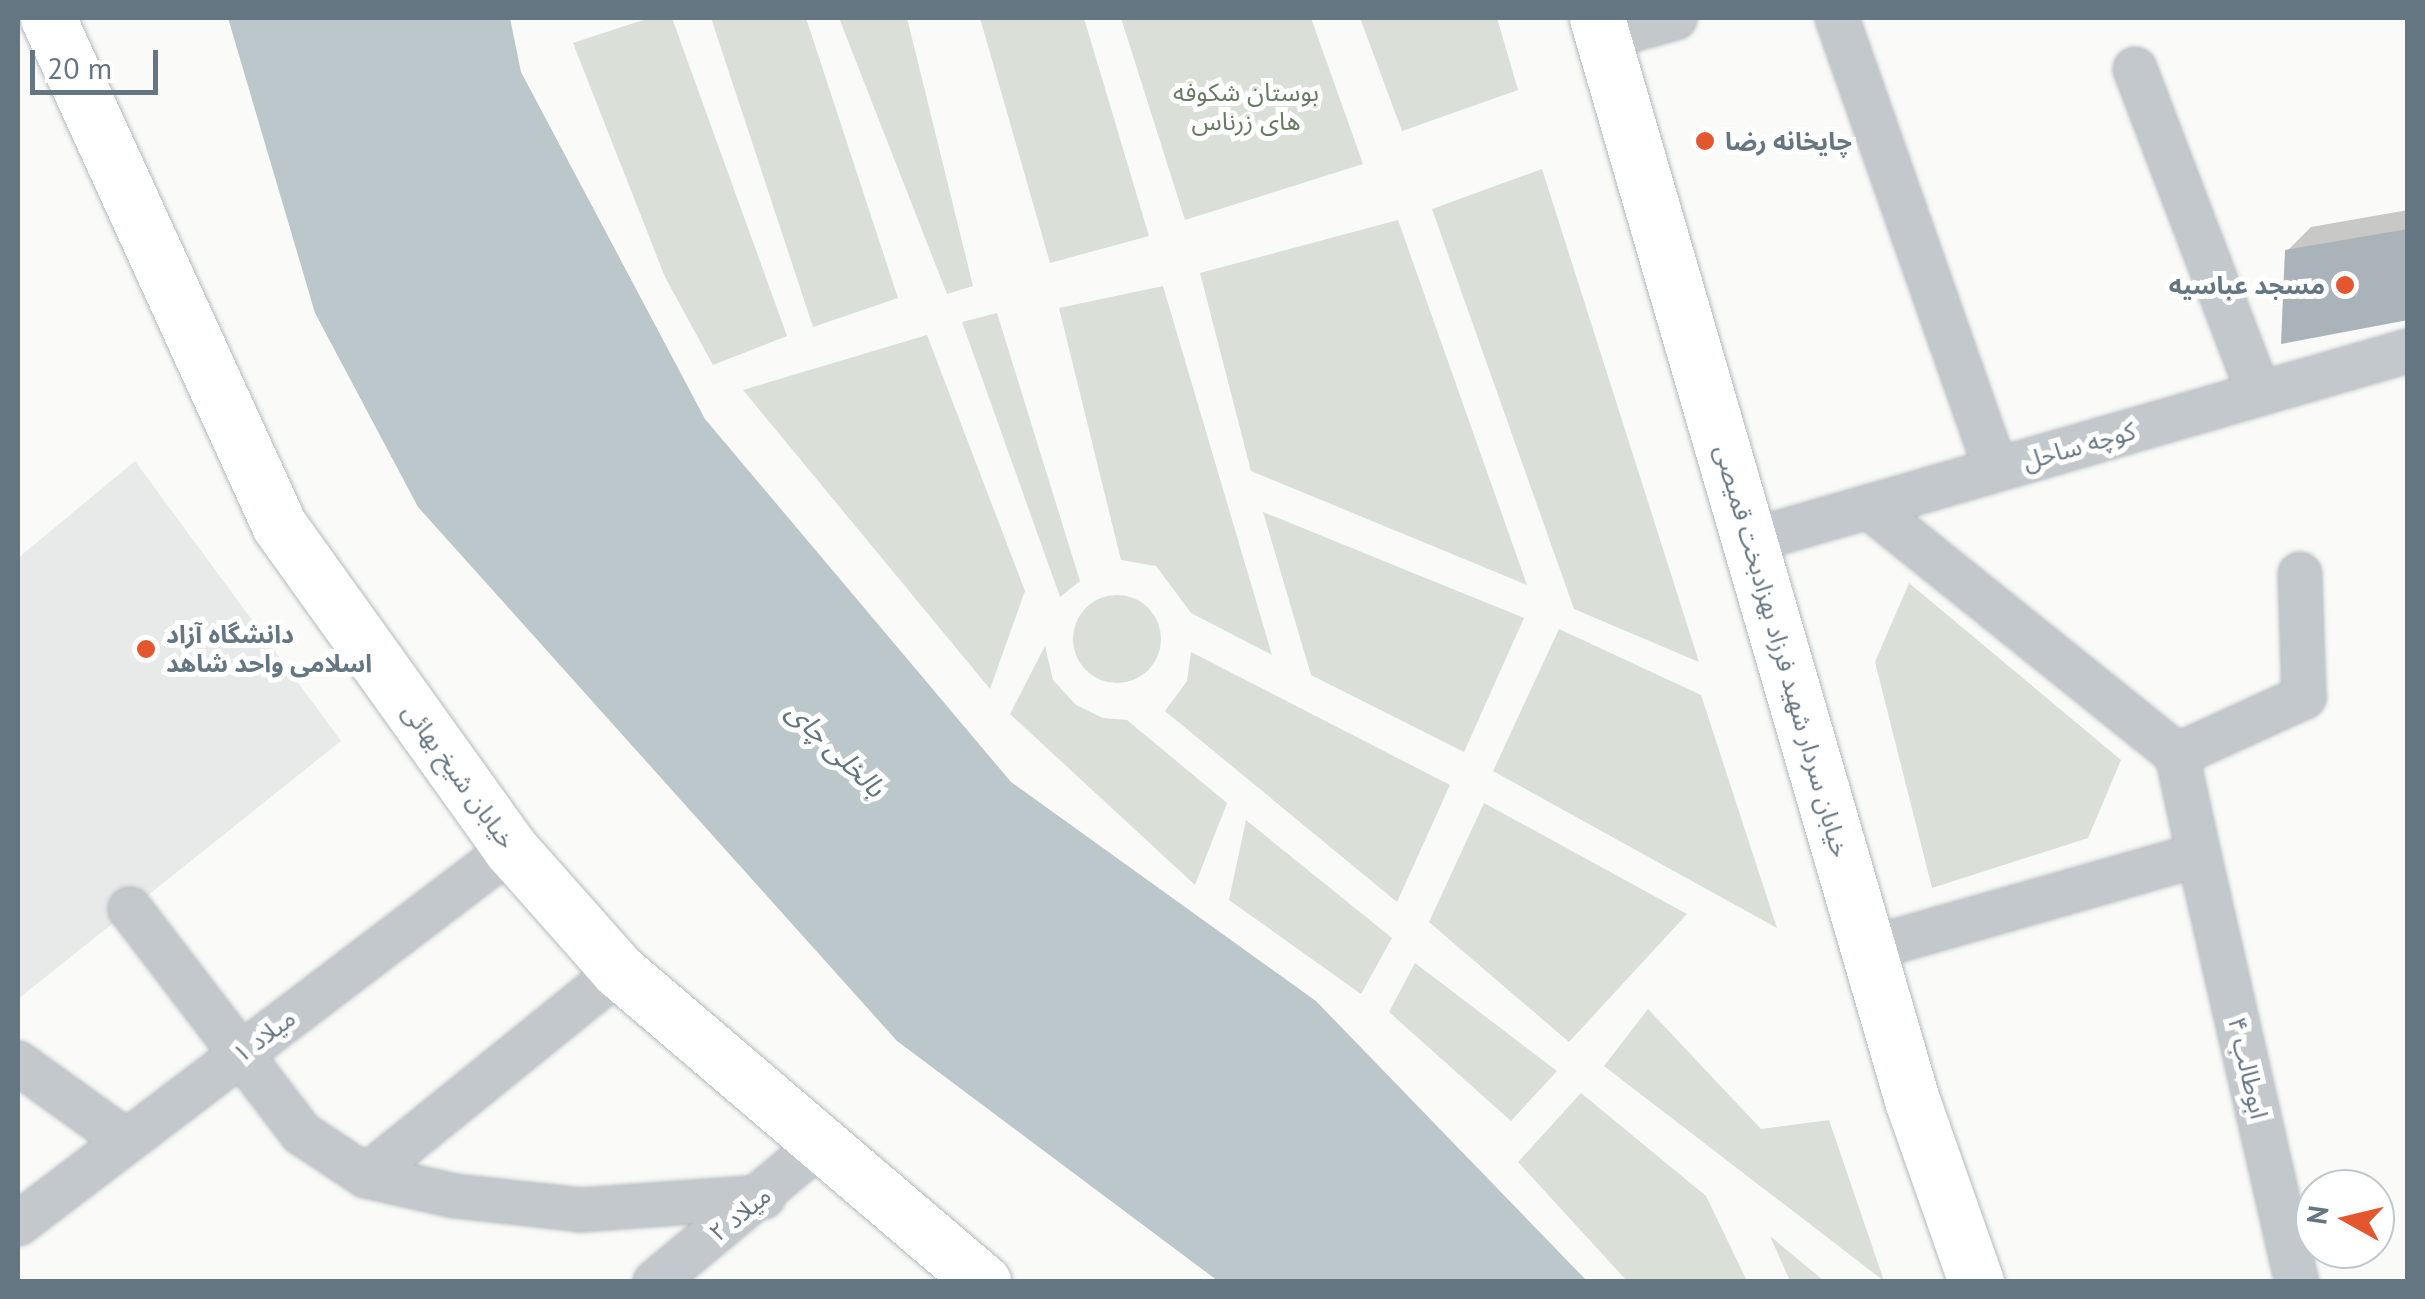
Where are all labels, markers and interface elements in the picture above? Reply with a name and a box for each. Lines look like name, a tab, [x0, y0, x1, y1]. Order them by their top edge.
scale bar	[35, 30, 162, 92]
text: 20 m	[47, 48, 112, 87]
park label: بوستان شکوفه های زرناس	[1173, 78, 1319, 137]
place label: چایخانه رضا	[1725, 126, 1852, 156]
marker: چایخانه رضا	[1694, 130, 1716, 152]
place label: مسجد عباسیه	[2169, 270, 2325, 300]
marker: مسجد عباسیه	[2334, 274, 2356, 296]
street label: کوچه ساحل	[2019, 416, 2139, 476]
street label: خیابان سردار شهید فرزاد بهزاد‌بخت قمیصی	[1709, 441, 1855, 861]
place label: دانشگاه آزاد اسلامی واحد شاهد	[166, 620, 372, 679]
marker: دانشگاه آزاد اسلامی واحد شاهد	[135, 638, 157, 660]
water label: بالخلی چای	[780, 694, 892, 804]
street label: خیابان شیخ بهائی	[396, 697, 522, 855]
street label: میلاد ۱	[227, 1003, 301, 1069]
street label: ابوطالب ۴	[2222, 1014, 2274, 1122]
north arrow	[2295, 1169, 2395, 1269]
street label: میلاد ۲	[703, 1180, 777, 1248]
text: N	[2297, 1203, 2336, 1227]

